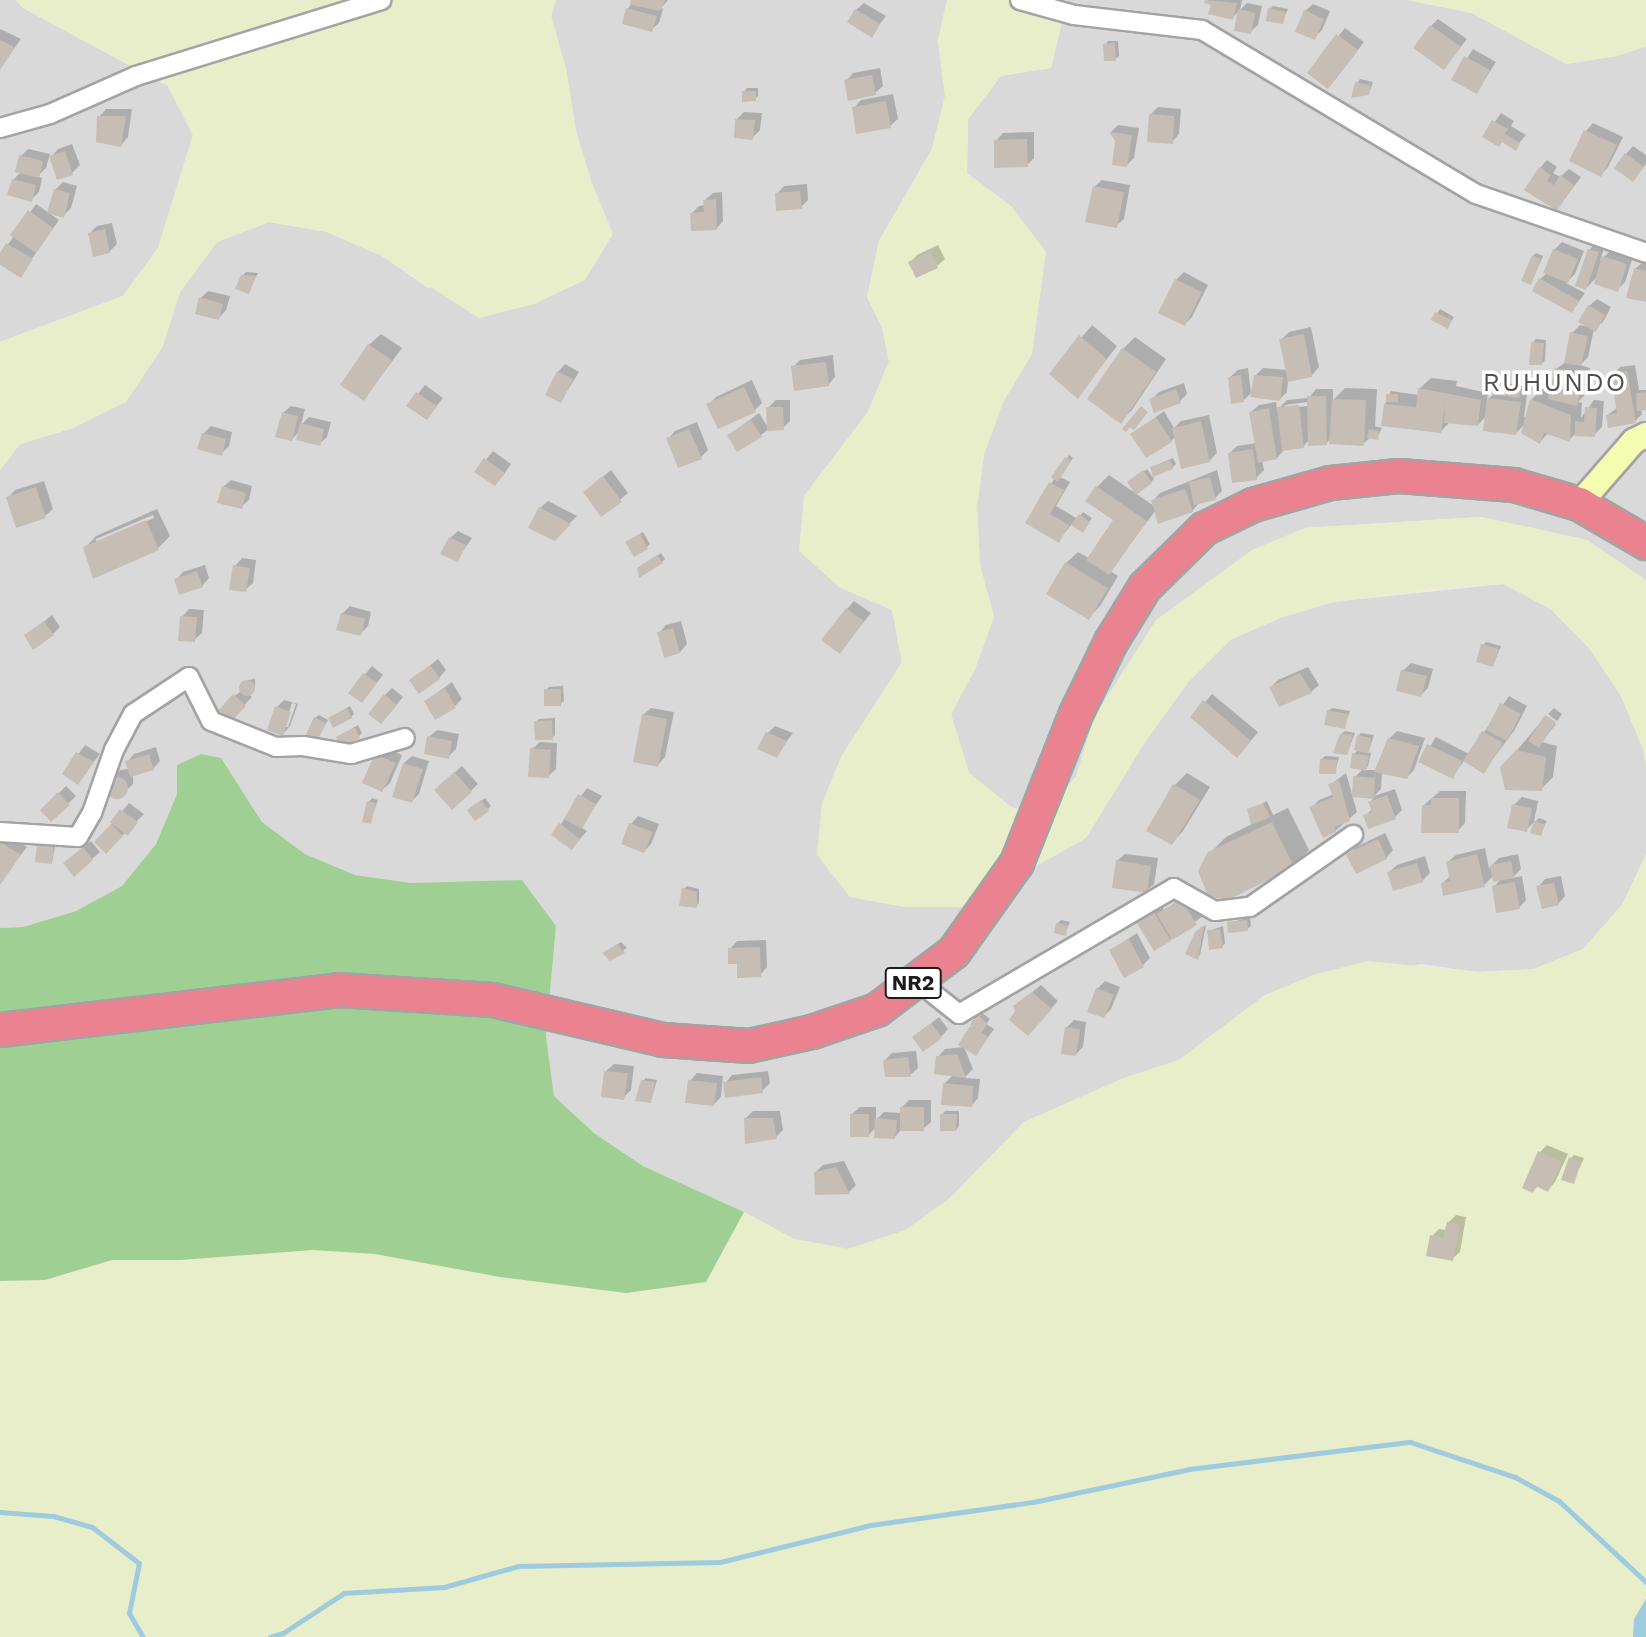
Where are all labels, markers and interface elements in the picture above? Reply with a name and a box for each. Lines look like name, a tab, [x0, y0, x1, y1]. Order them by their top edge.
district label: RUHUNDO	[1484, 367, 1626, 399]
road number: NR2	[883, 965, 943, 1000]

